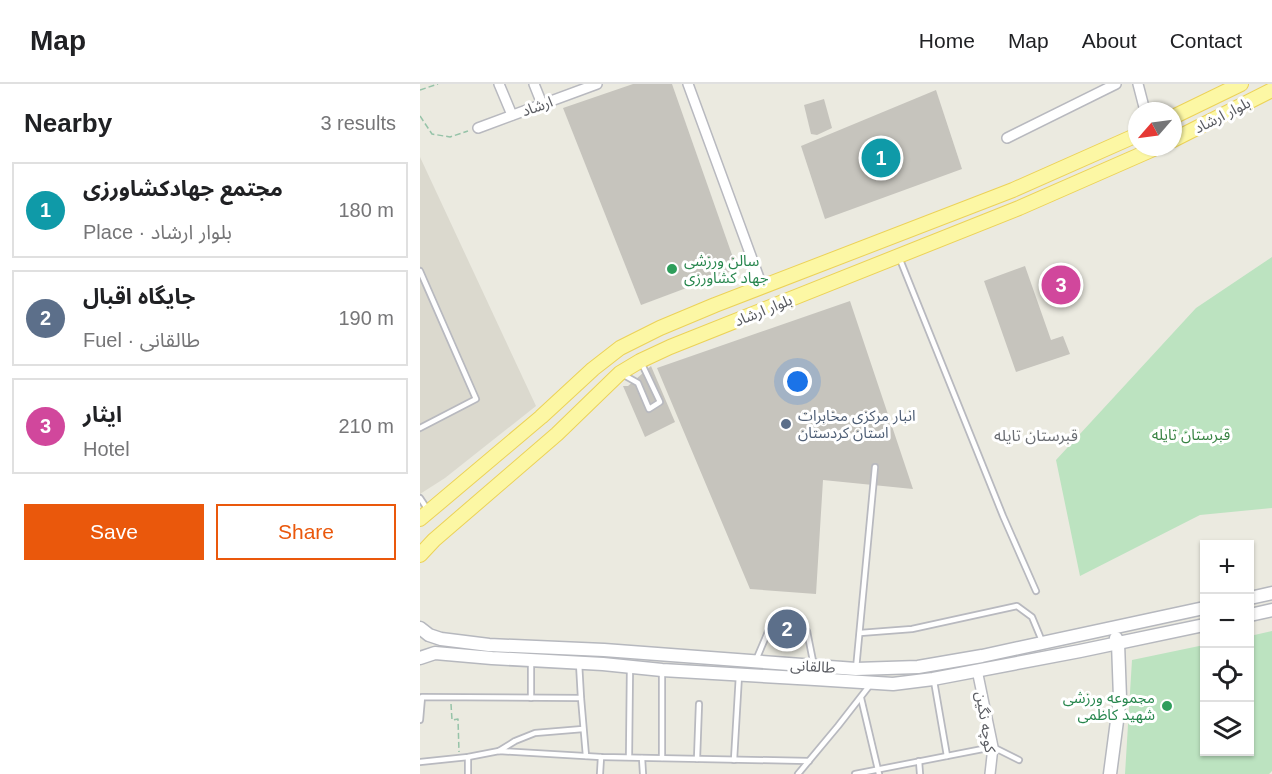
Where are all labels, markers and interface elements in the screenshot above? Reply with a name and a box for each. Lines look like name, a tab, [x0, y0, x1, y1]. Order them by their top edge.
text: Map	[30, 25, 86, 56]
text: Home	[919, 29, 975, 52]
text: Map	[1008, 29, 1049, 52]
text: About	[1082, 29, 1137, 52]
text: Contact	[1170, 29, 1242, 52]
street label: ارشاد	[519, 93, 555, 120]
street label: بلوار ارشاد	[1191, 94, 1253, 137]
north arrow	[1128, 102, 1182, 156]
text: Nearby	[24, 108, 112, 138]
text: 3 results	[320, 112, 396, 134]
pin: 1	[862, 136, 900, 181]
text: مجتمع جهادکشاورزی	[83, 176, 283, 201]
text: 1	[40, 199, 51, 221]
text: 180 m	[338, 199, 394, 221]
text: Place · بلوار ارشاد	[83, 221, 232, 243]
place label: سالن ورزشی جهاد کشاورزی	[684, 252, 769, 287]
marker: سالن ورزشی جهاد کشاورزی	[665, 262, 679, 276]
pin: 3	[1042, 262, 1080, 308]
text: جایگاه اقبال	[83, 284, 195, 309]
street label: بلوار ارشاد	[732, 291, 795, 330]
text: 2	[40, 307, 51, 329]
text: 190 m	[338, 307, 394, 329]
text: Fuel · طالقانی	[83, 329, 200, 351]
your location	[783, 367, 812, 396]
text: ایثار	[83, 402, 122, 427]
place label: انبار مرکزی مخابرات استان کردستان	[798, 407, 916, 442]
text: 3	[40, 415, 51, 437]
text: 210 m	[338, 415, 394, 437]
marker: انبار مرکزی مخابرات استان کردستان	[779, 417, 793, 431]
park label: قبرستان تایله	[1152, 426, 1231, 444]
district label: قبرستان تایله	[994, 427, 1078, 445]
text: Hotel	[83, 438, 130, 460]
button: Save	[24, 504, 204, 560]
button: Share	[216, 504, 396, 560]
map controls	[1200, 540, 1254, 756]
button: +	[1200, 540, 1254, 594]
button: −	[1200, 594, 1254, 648]
pin: 2	[768, 606, 806, 652]
button: locate	[1200, 648, 1254, 702]
street label: طالقانی	[790, 656, 836, 677]
place label: مجموعه ورزشی شهید کاظمی	[1063, 689, 1155, 724]
street label: کوچه نگین	[971, 690, 999, 755]
marker: مجموعه ورزشی شهید کاظمی	[1160, 699, 1174, 713]
button: layers	[1200, 702, 1254, 756]

